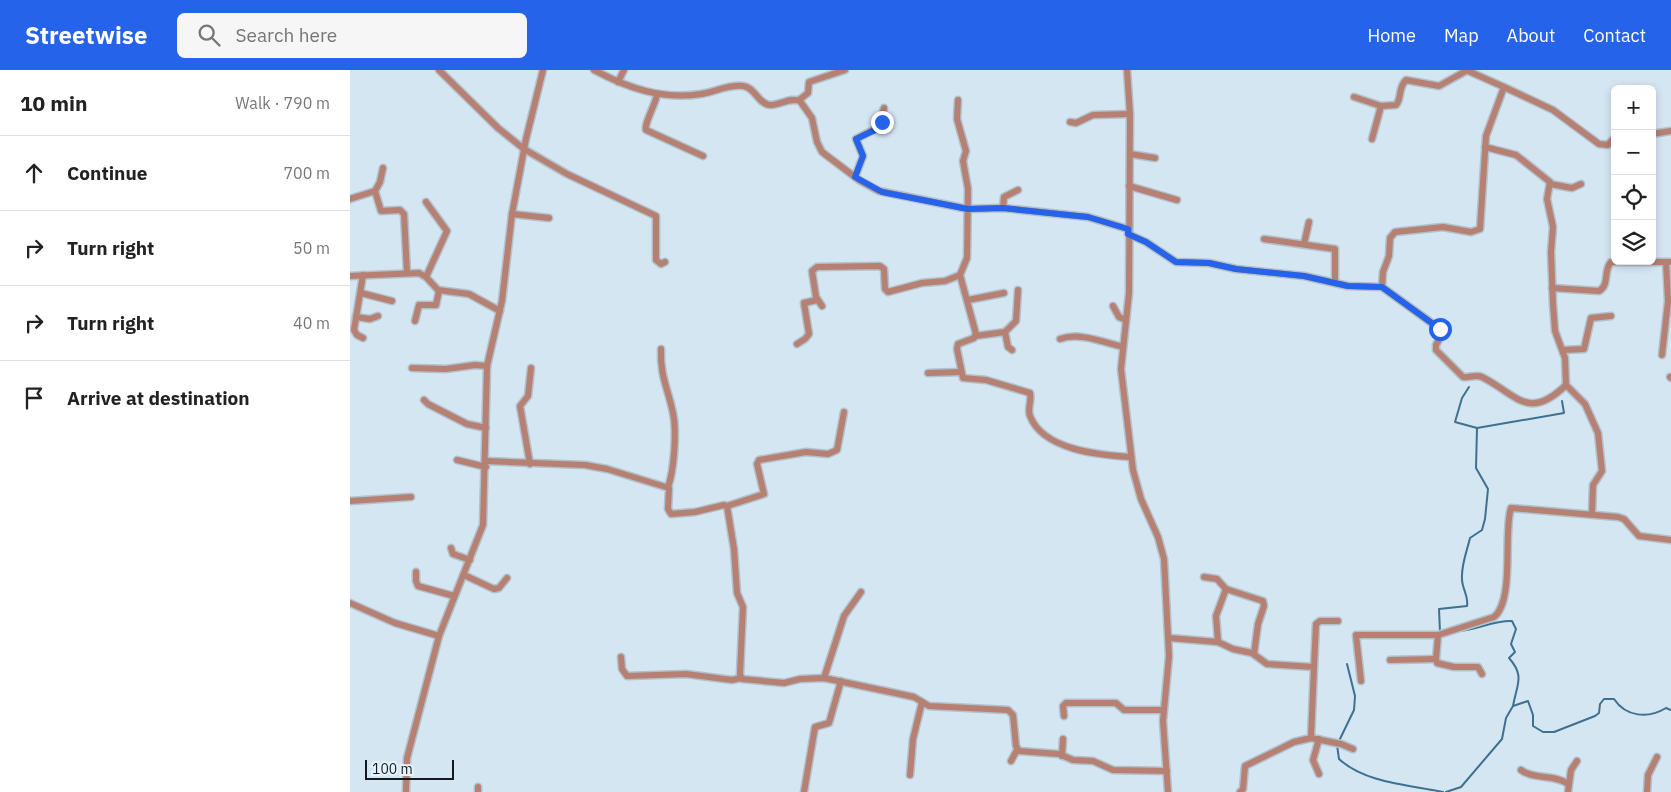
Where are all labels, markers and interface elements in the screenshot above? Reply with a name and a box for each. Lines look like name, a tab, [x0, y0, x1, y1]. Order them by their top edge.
search box	[177, 13, 527, 58]
text: Streetwise	[25, 19, 147, 51]
icon: search	[195, 21, 223, 49]
text: Search here	[235, 23, 337, 47]
text: Home	[1368, 24, 1416, 47]
text: Map	[1444, 24, 1479, 47]
text: About	[1507, 24, 1555, 47]
text: Contact	[1583, 24, 1646, 47]
map controls	[1611, 85, 1656, 265]
button: +	[1611, 85, 1656, 130]
text: 10 min	[20, 89, 87, 117]
text: Walk · 790 m	[235, 93, 330, 113]
route end	[871, 111, 894, 134]
button: −	[1611, 130, 1656, 175]
icon: ahead	[20, 159, 48, 187]
text: Continue	[67, 161, 147, 185]
text: 700 m	[283, 163, 330, 183]
button: locate	[1611, 175, 1656, 220]
button: layers	[1611, 220, 1656, 265]
icon: right	[20, 234, 48, 262]
text: Turn right	[67, 236, 154, 260]
text: 50 m	[293, 238, 330, 258]
icon: right	[20, 309, 48, 337]
text: Turn right	[67, 311, 154, 335]
text: 40 m	[293, 313, 330, 333]
route start	[1429, 318, 1452, 341]
icon: arrive	[20, 384, 48, 412]
text: Arrive at destination	[67, 386, 250, 410]
scale bar	[365, 757, 454, 780]
text: 100 m	[372, 760, 413, 778]

